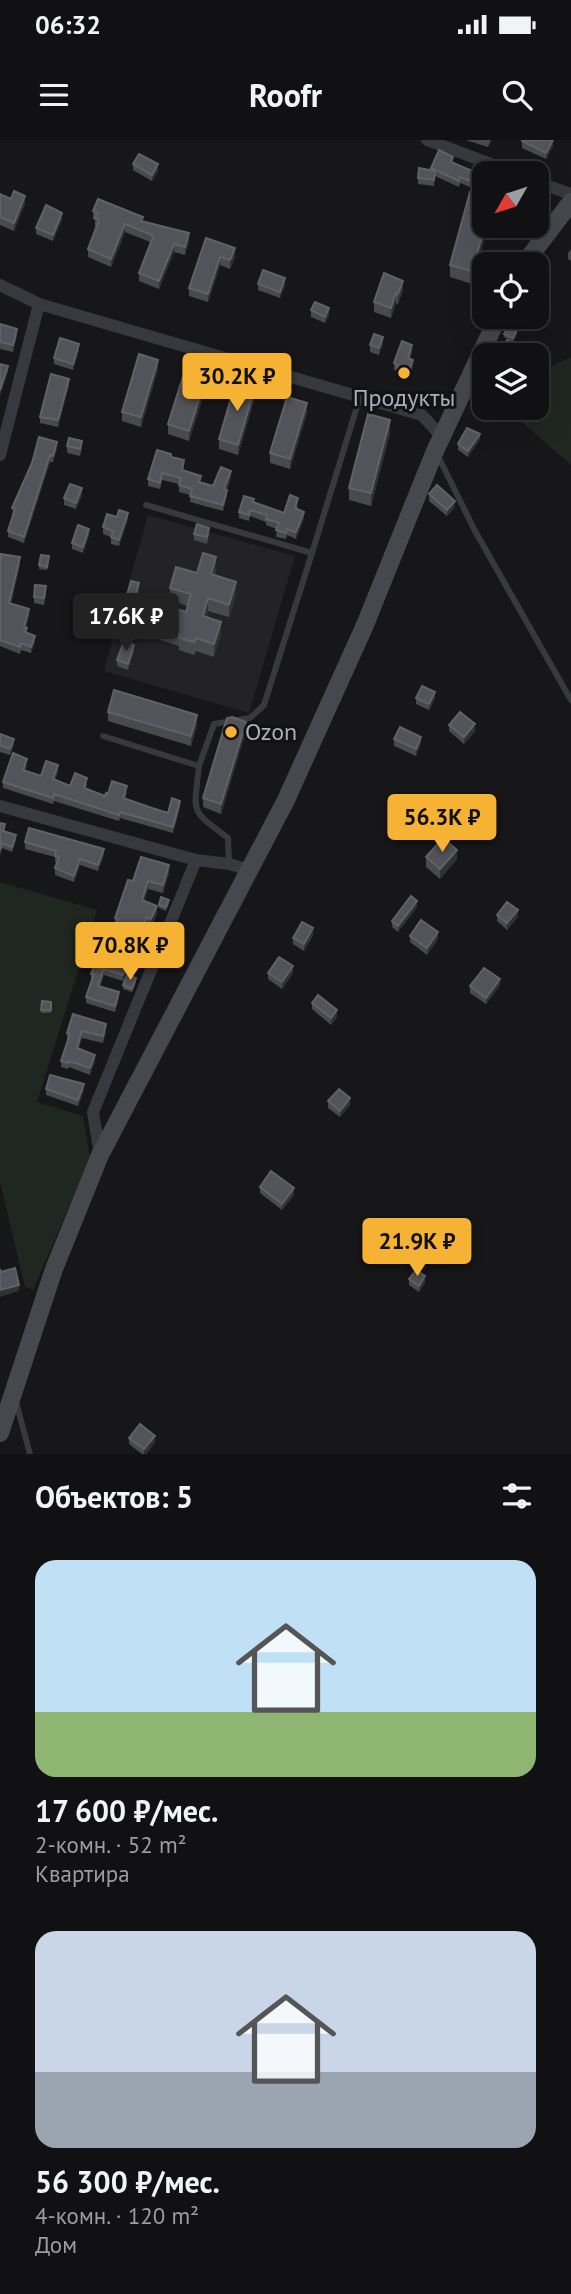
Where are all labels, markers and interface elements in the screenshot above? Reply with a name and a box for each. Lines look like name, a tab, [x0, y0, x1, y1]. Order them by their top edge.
text: 06:32	[35, 8, 101, 41]
text: Roofr	[249, 74, 322, 116]
icon: menu	[35, 76, 73, 114]
icon: search	[498, 76, 536, 114]
north arrow	[472, 161, 550, 238]
map controls	[472, 161, 549, 420]
button: locate	[472, 252, 549, 329]
button: layers	[472, 343, 549, 420]
pin: 30.2K ₽	[172, 354, 302, 413]
text: 30.2K ₽	[198, 361, 276, 390]
marker: Продукты	[396, 365, 412, 381]
place label: Продукты	[353, 382, 455, 413]
pin: 17.6K ₽	[61, 594, 191, 653]
text: 17.6K ₽	[89, 601, 163, 630]
place label: Ozon	[245, 716, 297, 747]
marker: Ozon	[223, 724, 239, 740]
pin: 56.3K ₽	[377, 794, 507, 854]
text: 56.3K ₽	[403, 802, 481, 831]
pin: 70.8K ₽	[65, 922, 195, 982]
text: 70.8K ₽	[91, 930, 169, 959]
pin: 21.9K ₽	[352, 1218, 482, 1278]
text: 21.9K ₽	[378, 1226, 456, 1255]
text: Объектов: 5	[35, 1477, 193, 1516]
icon: filters	[498, 1477, 536, 1515]
icon: home	[223, 1605, 349, 1731]
text: 17 600 ₽/мес.	[35, 1791, 218, 1830]
text: 2-комн. · 52 m²	[35, 1830, 187, 1859]
text: Квартира	[35, 1859, 130, 1888]
icon: home	[223, 1976, 349, 2102]
text: 56 300 ₽/мес.	[35, 2162, 220, 2201]
text: 4-комн. · 120 m²	[35, 2201, 199, 2230]
text: Дом	[35, 2230, 77, 2259]

